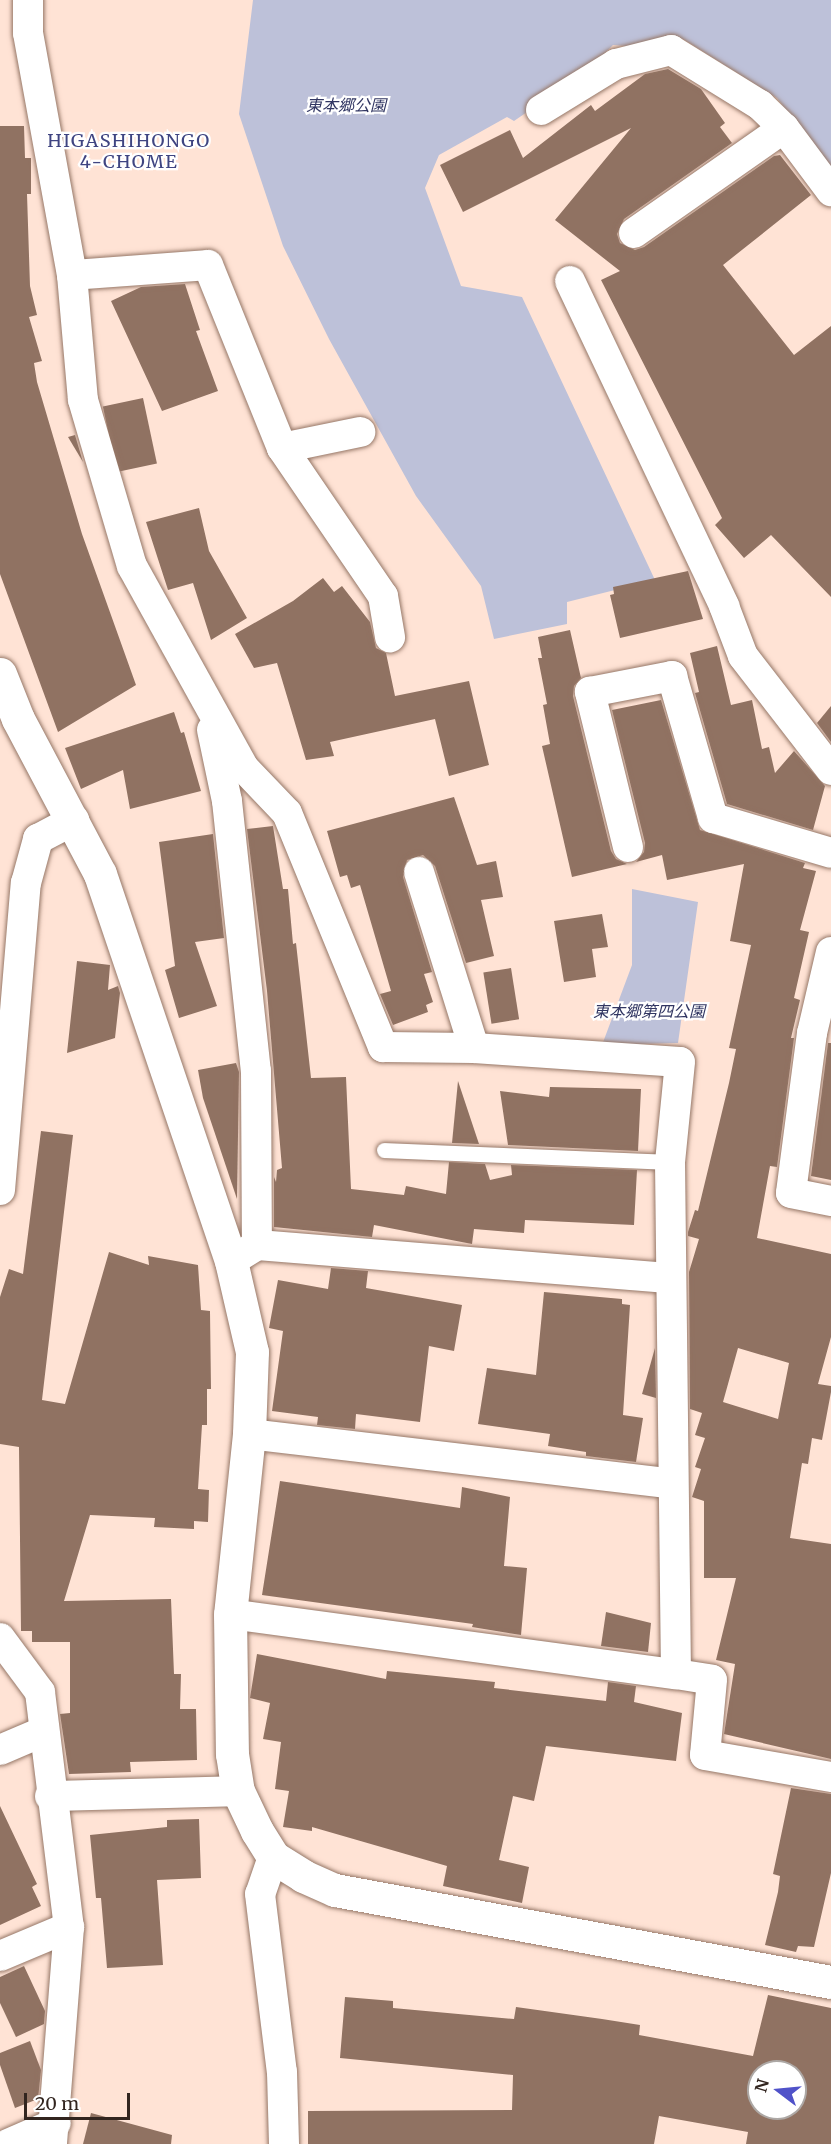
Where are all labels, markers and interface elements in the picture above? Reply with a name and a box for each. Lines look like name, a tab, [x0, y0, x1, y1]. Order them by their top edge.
park label: 東本郷公園	[306, 95, 386, 115]
district label: HIGASHIHONGO 4-CHOME	[47, 131, 211, 174]
park label: 東本郷第四公園	[593, 1001, 705, 1021]
north arrow	[747, 2060, 807, 2120]
text: N	[750, 2077, 773, 2094]
scale bar	[27, 2081, 134, 2119]
text: 20 m	[35, 2092, 79, 2115]

